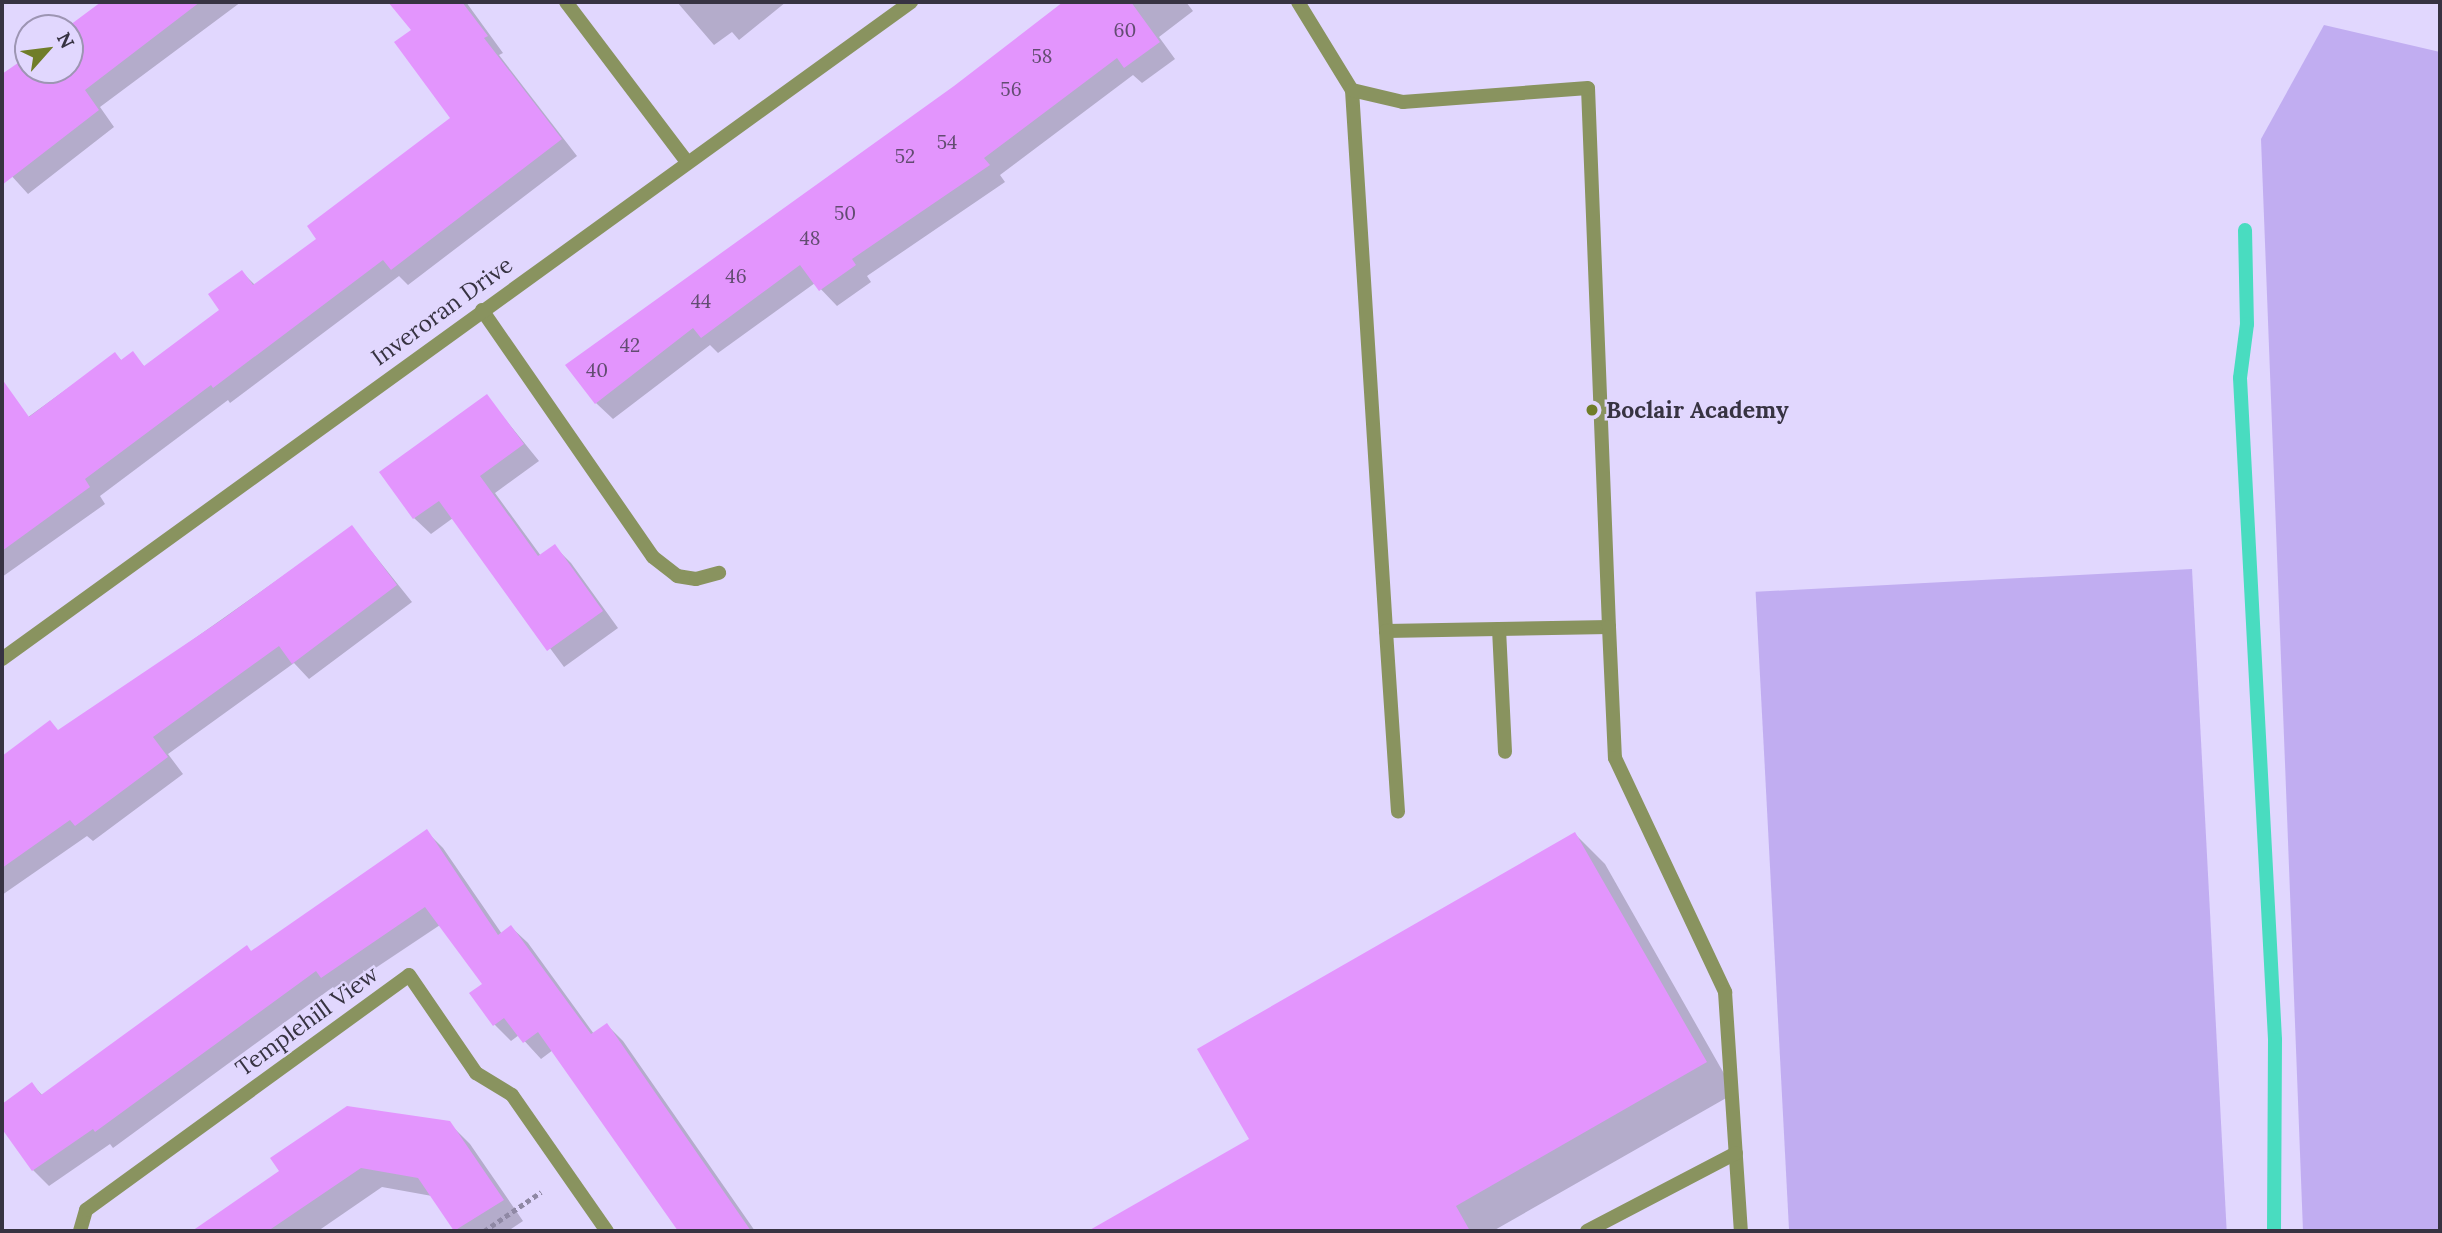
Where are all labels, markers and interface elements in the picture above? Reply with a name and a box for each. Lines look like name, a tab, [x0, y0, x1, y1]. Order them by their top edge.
north arrow	[14, 14, 84, 84]
house number: 60	[1114, 20, 1136, 42]
text: N	[52, 28, 80, 52]
house number: 58	[1031, 46, 1053, 68]
house number: 56	[1000, 79, 1022, 101]
house number: 54	[937, 132, 957, 154]
house number: 52	[895, 146, 915, 168]
house number: 50	[834, 203, 856, 225]
house number: 48	[800, 228, 820, 250]
street label: Inveroran Drive	[366, 251, 518, 371]
house number: 46	[725, 266, 747, 288]
house number: 44	[691, 291, 711, 313]
house number: 42	[620, 335, 640, 357]
house number: 40	[586, 360, 608, 382]
place label: Boclair Academy	[1606, 396, 1789, 424]
marker: Boclair Academy	[1584, 402, 1600, 418]
street label: Templehill View	[230, 960, 384, 1082]

